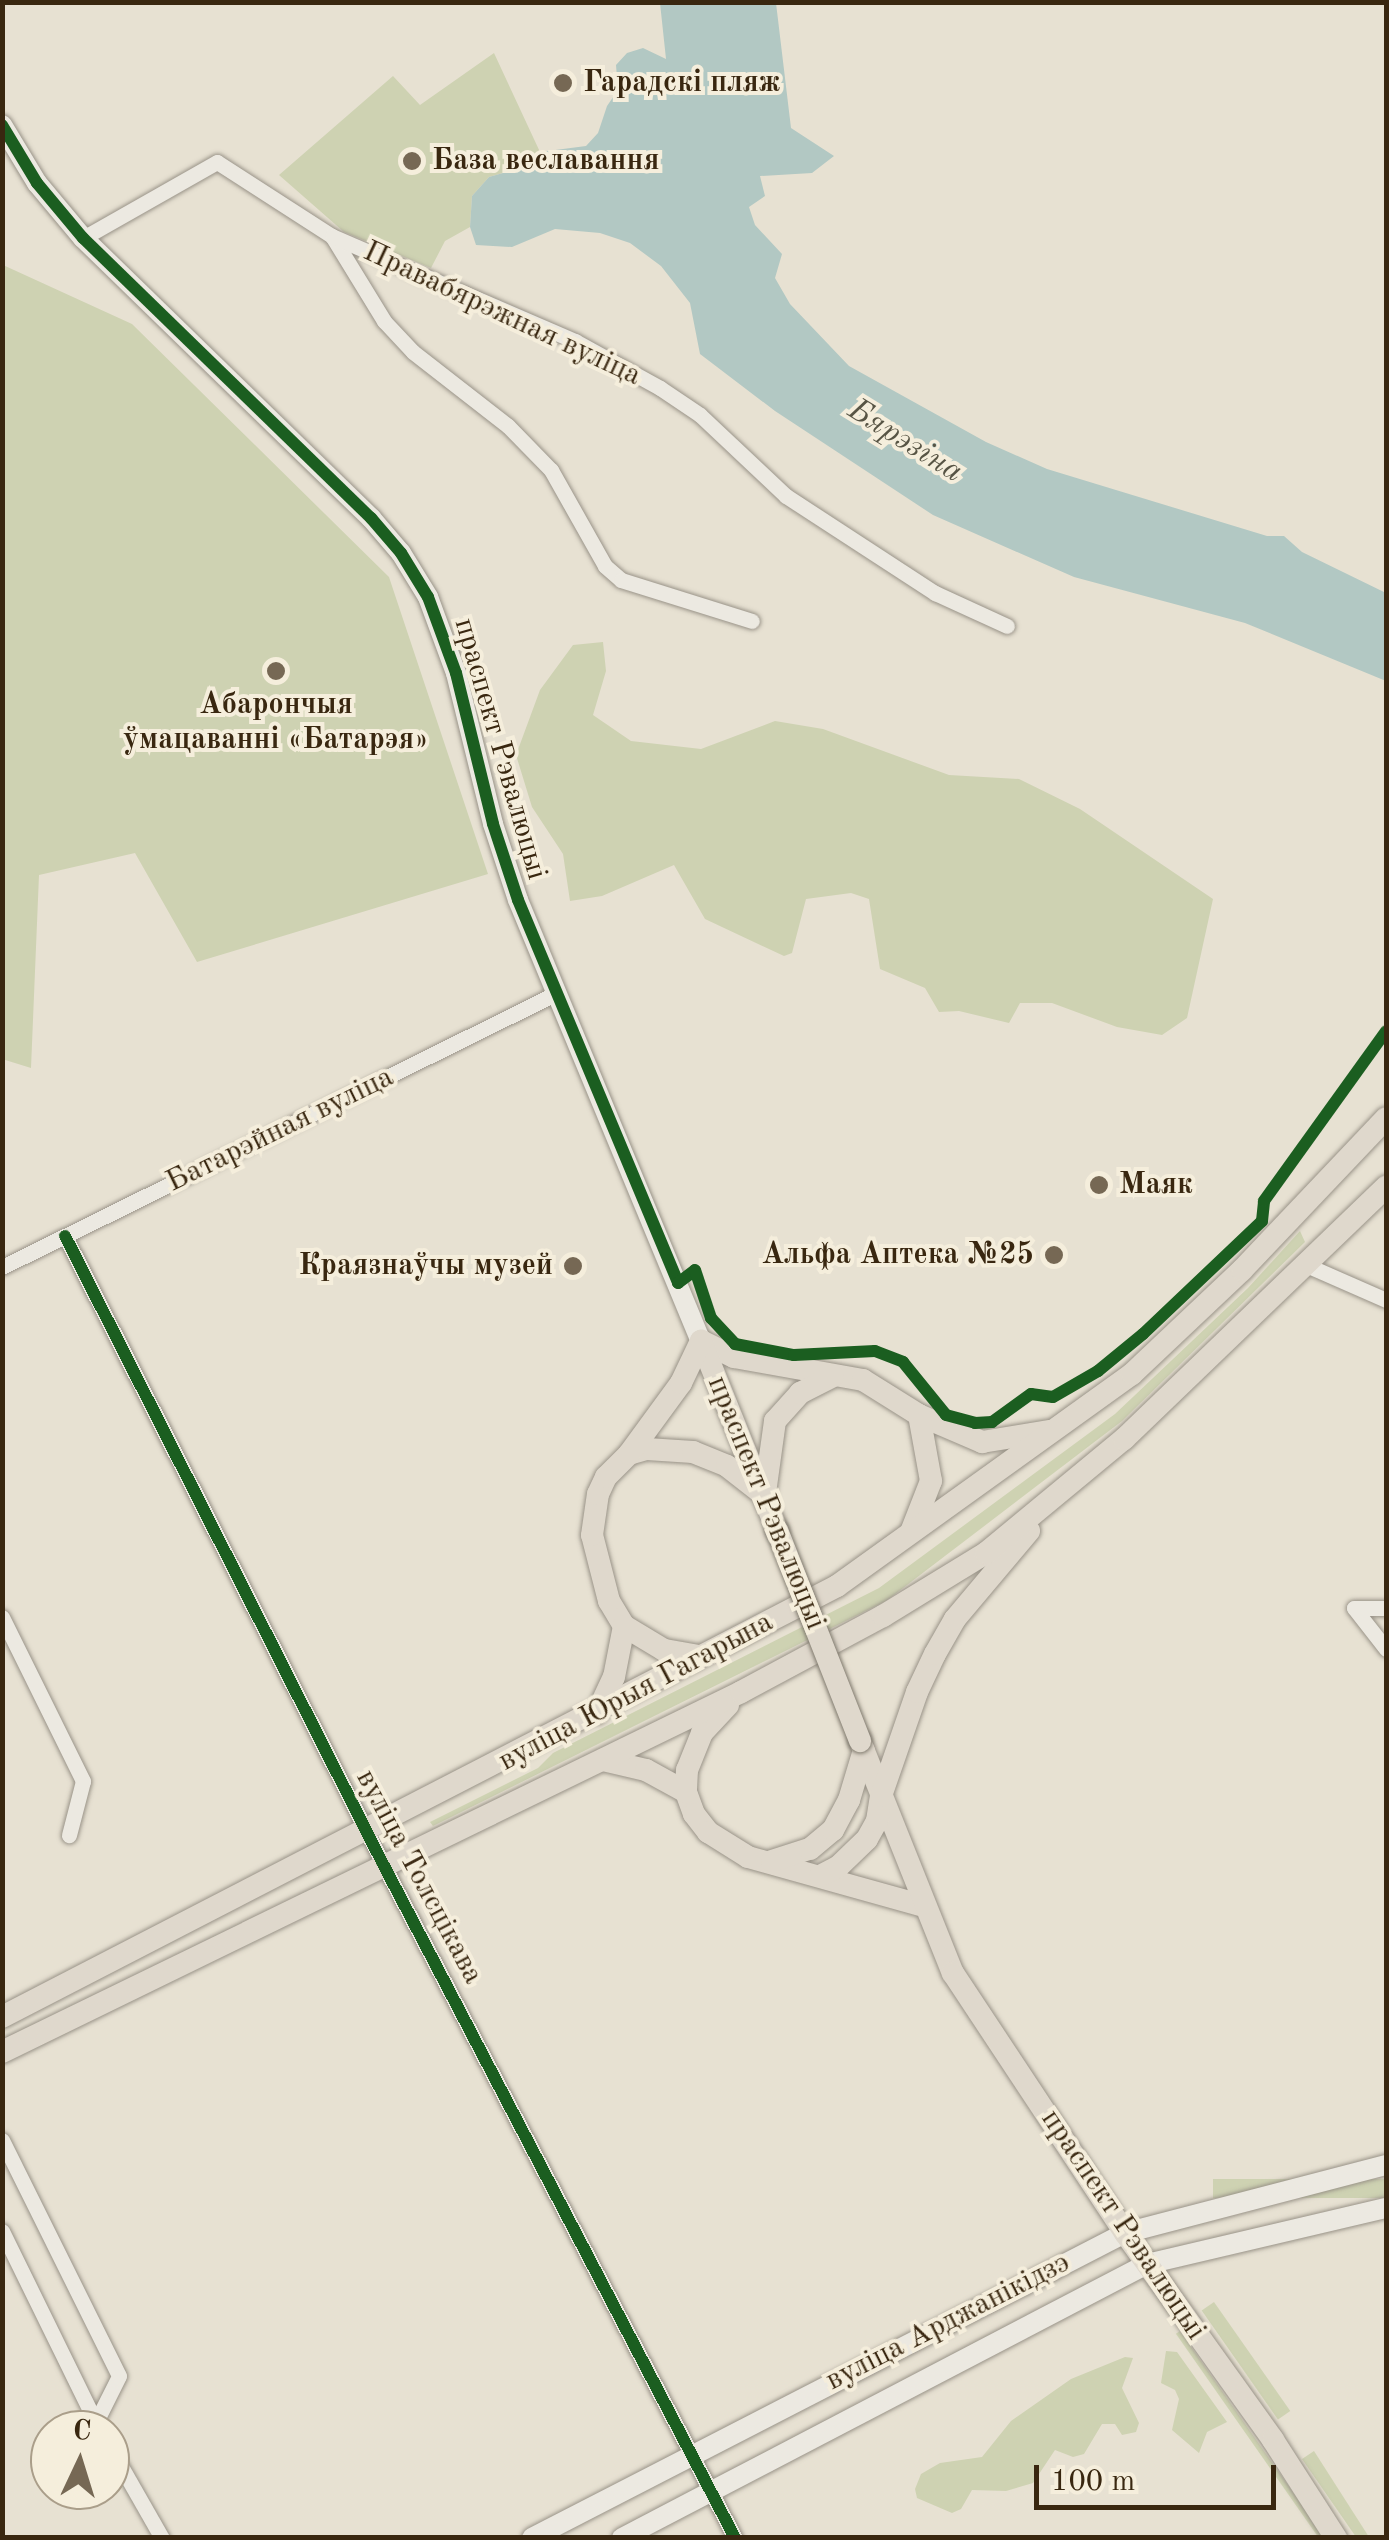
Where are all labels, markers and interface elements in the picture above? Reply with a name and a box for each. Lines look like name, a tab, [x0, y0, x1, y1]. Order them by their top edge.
place label: Гарадскі пляж	[583, 65, 780, 101]
marker: Гарадскі пляж	[552, 72, 574, 94]
place label: База веславання	[432, 143, 659, 179]
marker: База веславання	[401, 150, 423, 172]
street label: Правабярэжная вуліца	[357, 234, 647, 394]
water label: Бярэзіна	[841, 392, 969, 492]
street label: праспект Рэвалюцыі	[445, 614, 555, 884]
marker: Абарончыя ўмацаванні «Батарэя»	[265, 660, 287, 682]
place label: Абарончыя ўмацаванні «Батарэя»	[123, 687, 429, 758]
street label: Батарэйная вуліца	[160, 1059, 400, 1201]
place label: Маяк	[1119, 1167, 1193, 1203]
marker: Маяк	[1088, 1174, 1110, 1196]
place label: Альфа Аптека №25	[761, 1237, 1034, 1273]
marker: Альфа Аптека №25	[1043, 1244, 1065, 1266]
place label: Краязнаўчы музей	[299, 1248, 553, 1284]
marker: Краязнаўчы музей	[562, 1255, 584, 1277]
street label: праспект Рэвалюцыі	[699, 1371, 833, 1635]
street label: вуліца Юрыя Гагарына	[493, 1604, 779, 1780]
street label: вуліца Толсцікава	[347, 1764, 491, 1990]
street label: праспект Рэвалюцыі	[1033, 2103, 1213, 2347]
street label: вуліца Арджанікідзэ	[820, 2245, 1076, 2399]
north arrow	[30, 2410, 130, 2510]
text: С	[72, 2417, 92, 2447]
scale bar	[1039, 2445, 1282, 2507]
text: 100 m	[1051, 2467, 1135, 2497]

